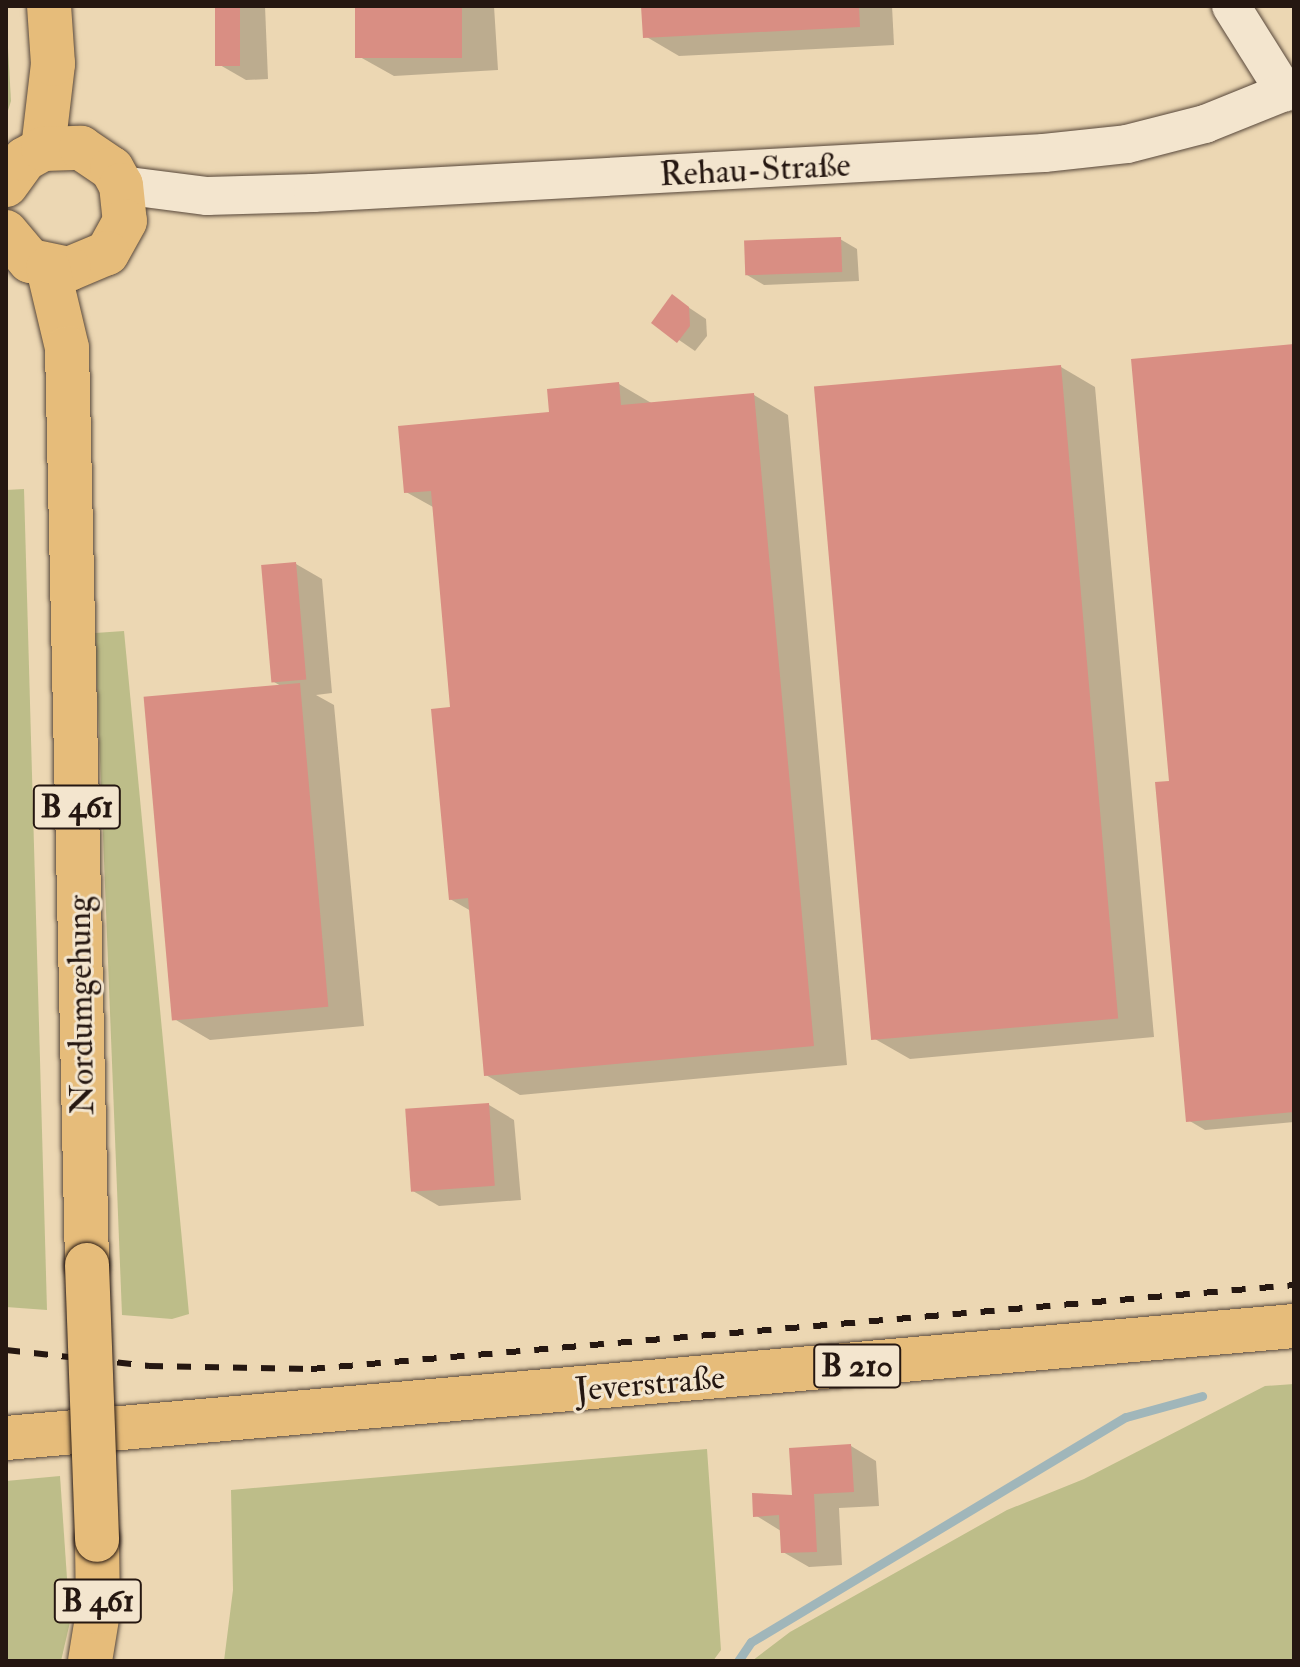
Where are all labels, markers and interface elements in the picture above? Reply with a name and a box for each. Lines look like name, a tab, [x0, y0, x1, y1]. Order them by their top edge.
street label: Rehau-Straße	[658, 145, 852, 195]
road number: B 461	[31, 779, 123, 835]
street label: Nordumgehung	[59, 895, 103, 1115]
road number: B 210	[813, 1338, 901, 1394]
street label: Jeverstraße	[573, 1357, 727, 1411]
road number: B 461	[52, 1573, 144, 1629]

